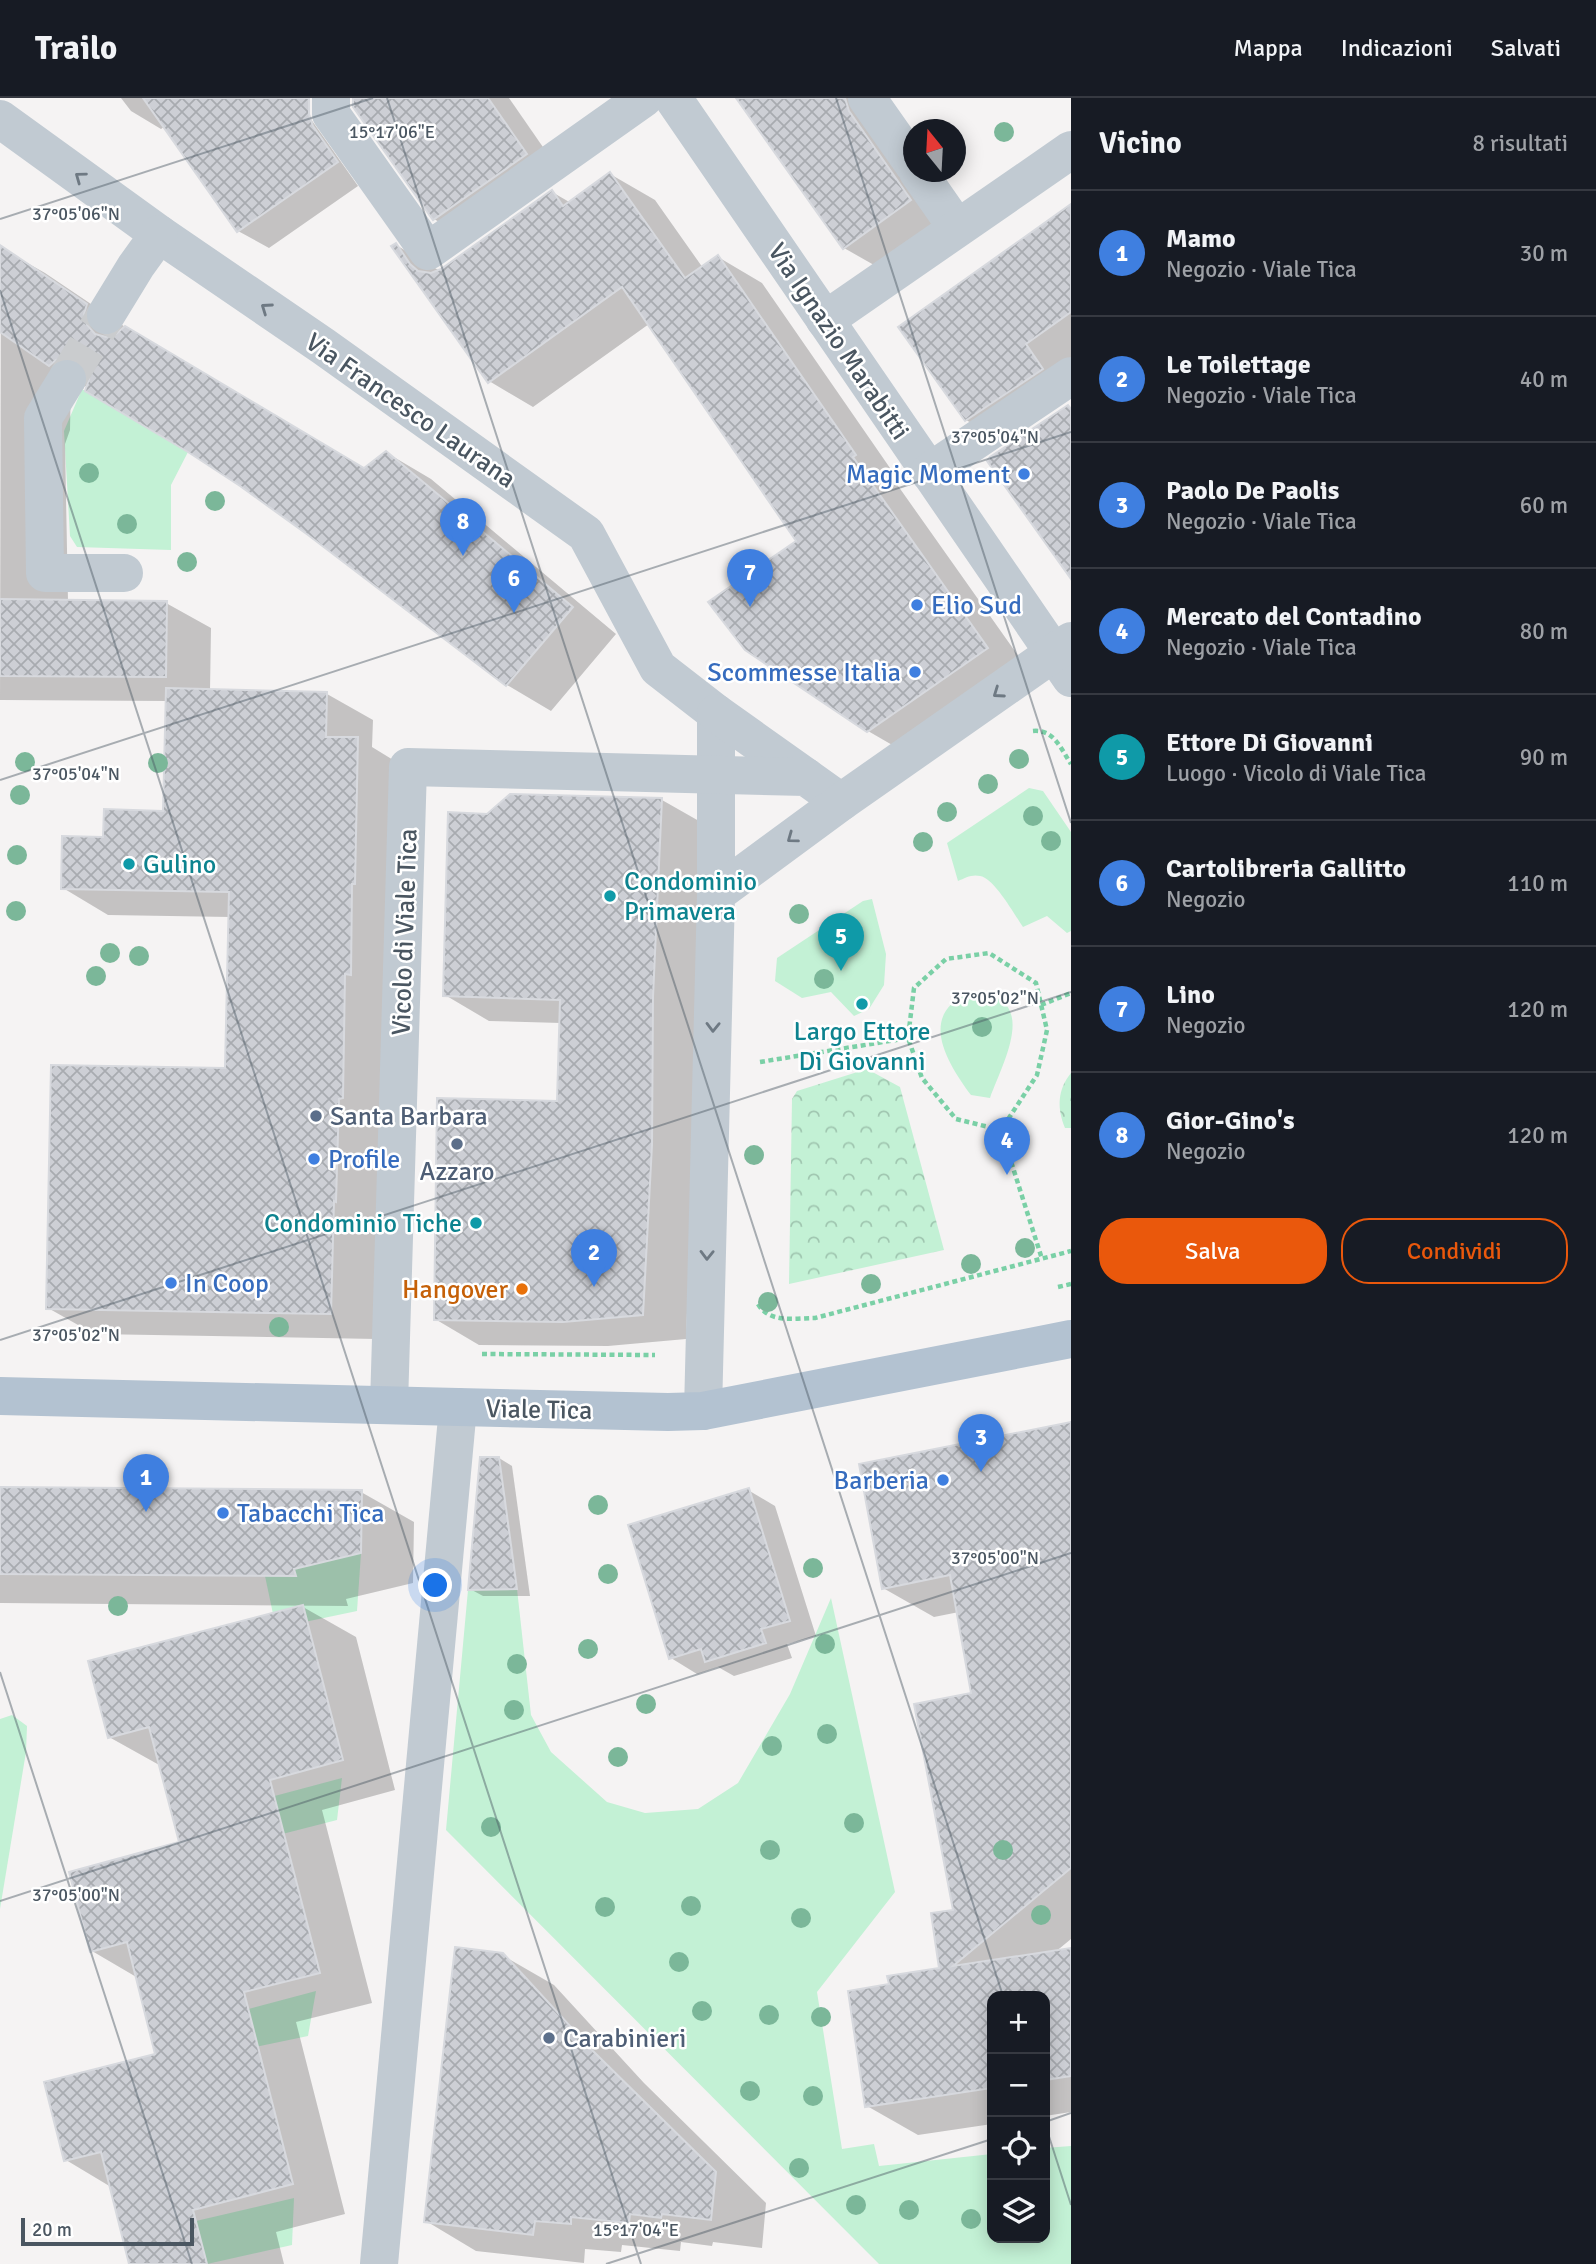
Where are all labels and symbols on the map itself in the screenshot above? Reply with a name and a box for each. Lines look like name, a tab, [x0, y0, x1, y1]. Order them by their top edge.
north arrow	[903, 119, 966, 182]
text: 15°17'06"E	[349, 121, 435, 143]
one-way arrow	[75, 173, 88, 185]
text: 37°05'06"N	[32, 203, 120, 225]
street label: Via Ignazio Marabitti	[761, 237, 916, 446]
one-way arrow	[261, 304, 274, 316]
street label: Via Francesco Laurana	[299, 326, 522, 495]
text: 37°05'04"N	[951, 426, 1039, 448]
place label: Magic Moment	[846, 459, 1010, 491]
marker: Magic Moment	[1016, 466, 1032, 482]
pin: 8	[440, 498, 486, 556]
pin: 7	[727, 549, 773, 607]
pin: 6	[491, 555, 537, 613]
place label: Elio Sud	[931, 590, 1022, 622]
marker: Elio Sud	[909, 597, 925, 613]
place label: Scommesse Italia	[707, 657, 901, 689]
marker: Scommesse Italia	[907, 664, 923, 680]
one-way arrow	[992, 685, 1005, 698]
text: 37°05'04"N	[32, 763, 120, 785]
street label: Vicolo di Viale Tica	[385, 828, 425, 1036]
one-way arrow	[787, 830, 799, 842]
place label: Gulino	[143, 849, 216, 881]
marker: Gulino	[121, 856, 137, 872]
place label: Condominio Primavera	[624, 866, 757, 928]
marker: Condominio Primavera	[602, 888, 618, 904]
pin: 5	[818, 913, 864, 971]
text: 37°05'02"N	[951, 987, 1039, 1009]
marker: Largo Ettore Di Giovanni	[854, 996, 870, 1012]
place label: Largo Ettore Di Giovanni	[794, 1016, 930, 1078]
one-way arrow	[705, 1022, 720, 1033]
place label: Santa Barbara	[330, 1101, 488, 1133]
marker: Santa Barbara	[308, 1108, 324, 1124]
pin: 4	[984, 1117, 1030, 1175]
marker: Azzaro	[449, 1136, 465, 1152]
place label: Profile	[328, 1144, 400, 1176]
marker: Profile	[306, 1151, 322, 1167]
place label: Azzaro	[420, 1156, 494, 1188]
place label: Condominio Tiche	[264, 1208, 462, 1240]
marker: Condominio Tiche	[468, 1215, 484, 1231]
pin: 2	[571, 1229, 617, 1287]
one-way arrow	[699, 1250, 715, 1260]
place label: In Coop	[185, 1268, 269, 1300]
place label: Hangover	[402, 1274, 508, 1306]
marker: In Coop	[163, 1275, 179, 1291]
marker: Hangover	[514, 1281, 530, 1297]
text: 37°05'02"N	[32, 1324, 120, 1346]
street label: Viale Tica	[485, 1393, 593, 1427]
pin: 3	[958, 1414, 1004, 1472]
pin: 1	[123, 1454, 169, 1512]
place label: Barberia	[834, 1465, 929, 1497]
marker: Barberia	[935, 1472, 951, 1488]
place label: Tabacchi Tica	[237, 1498, 384, 1530]
marker: Tabacchi Tica	[215, 1505, 231, 1521]
text: 37°05'00"N	[951, 1547, 1039, 1569]
your location	[418, 1568, 452, 1602]
text: 37°05'00"N	[32, 1884, 120, 1906]
place label: Carabinieri	[563, 2023, 686, 2055]
marker: Carabinieri	[541, 2030, 557, 2046]
scale bar	[21, 2215, 194, 2247]
text: 15°17'04"E	[593, 2219, 679, 2241]

